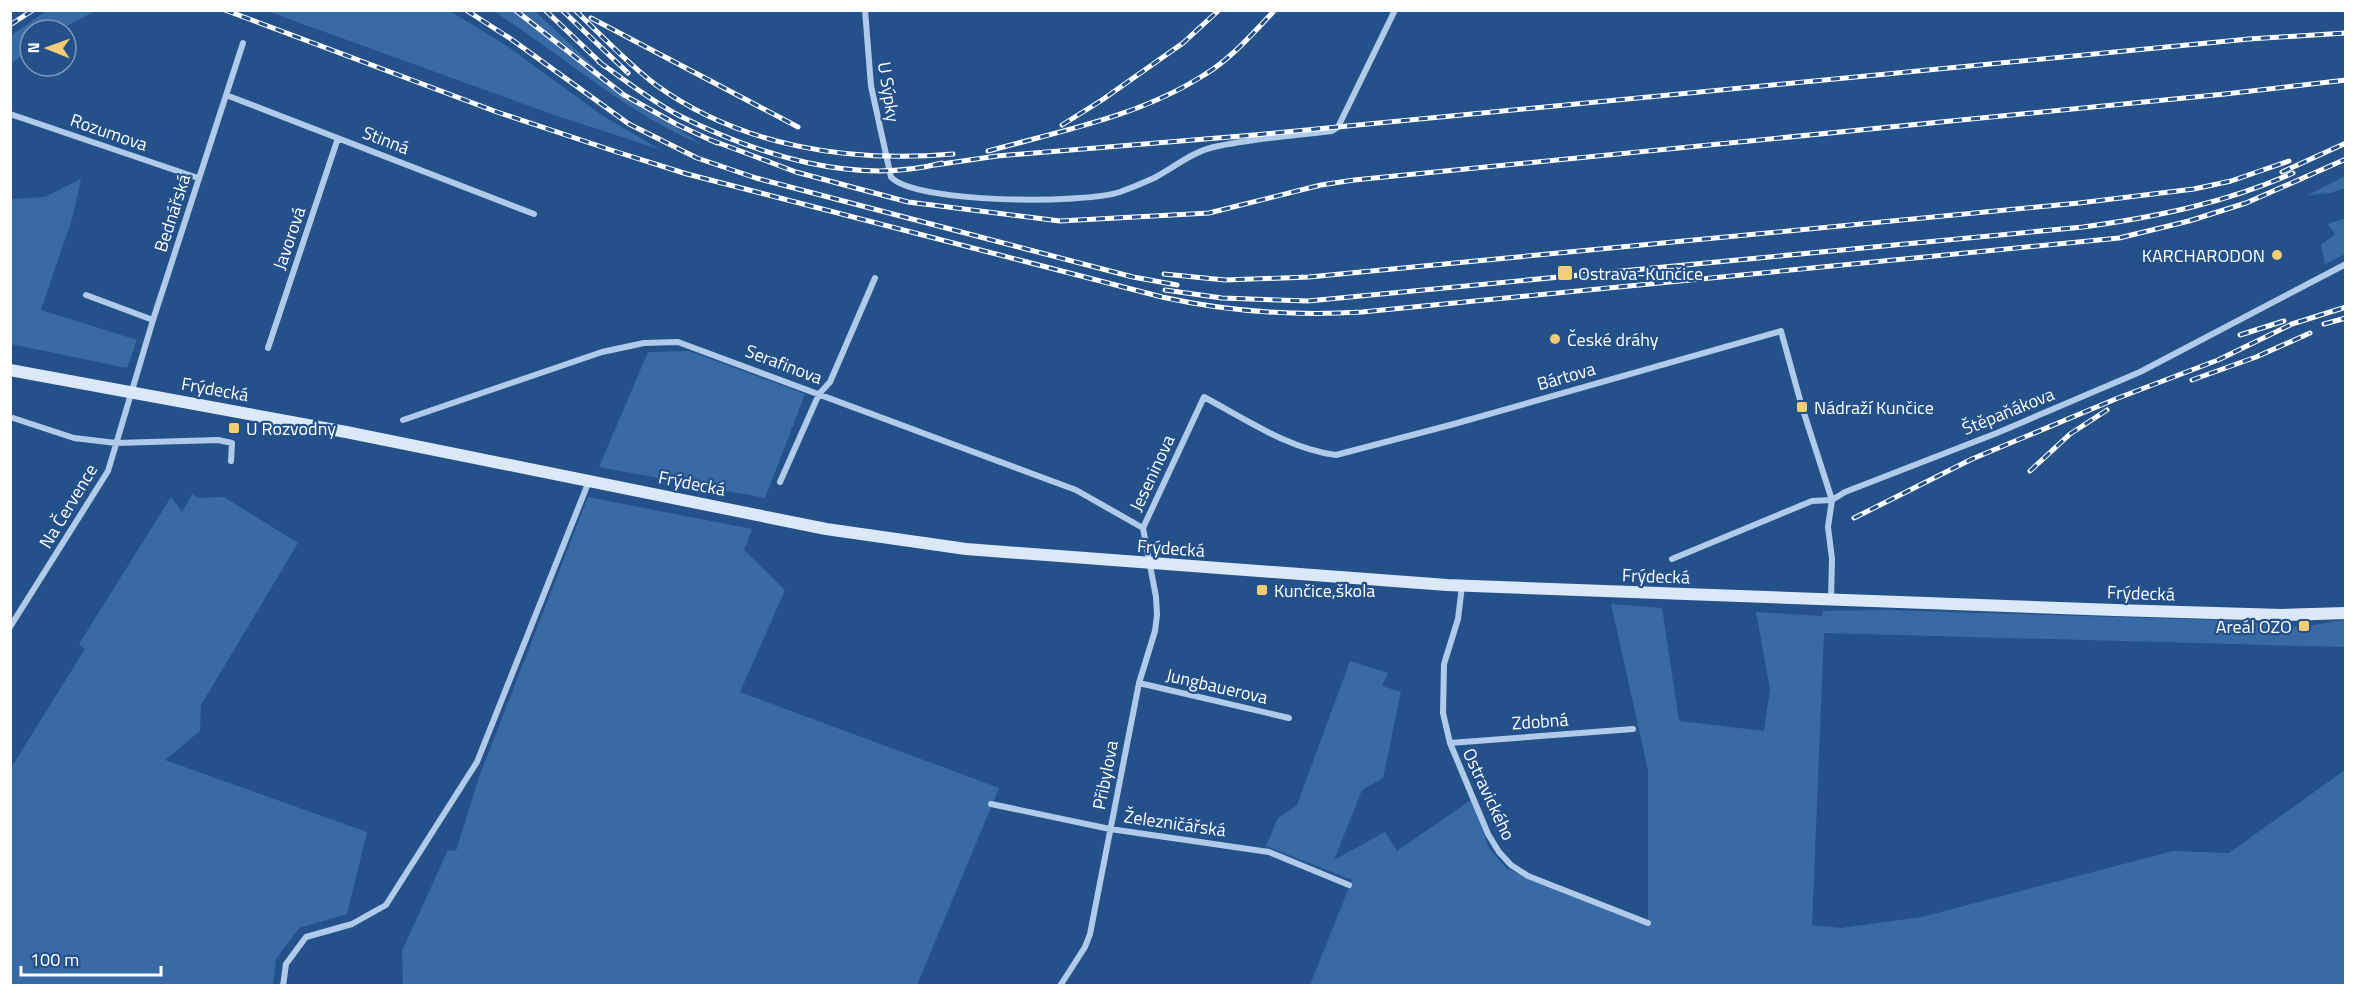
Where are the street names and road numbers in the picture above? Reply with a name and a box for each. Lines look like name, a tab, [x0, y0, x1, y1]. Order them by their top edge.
street label: U Sýpky	[871, 60, 907, 124]
street label: Rozumova	[67, 106, 151, 158]
street label: Stinná	[359, 119, 413, 161]
street label: Bednářská	[147, 171, 197, 255]
street label: Javorová	[266, 203, 312, 273]
street label: Serafinova	[742, 337, 826, 391]
street label: Bártova	[1534, 355, 1598, 397]
street label: Frýdecká	[179, 370, 251, 408]
street label: Štěpaňákova	[1958, 380, 2058, 442]
street label: Jeseninova	[1122, 430, 1182, 516]
street label: Na Července	[32, 459, 104, 553]
street label: Frýdecká	[656, 463, 728, 503]
street label: Frýdecká	[1136, 532, 1206, 564]
street label: Frýdecká	[1622, 561, 1690, 591]
street label: Frýdecká	[2107, 578, 2175, 608]
street label: Jungbauerova	[1163, 661, 1271, 711]
street label: Zdobná	[1511, 706, 1569, 736]
street label: Přibylova	[1085, 738, 1125, 812]
street label: Ostravického	[1456, 744, 1522, 844]
street label: Železničářská	[1122, 802, 1228, 844]

